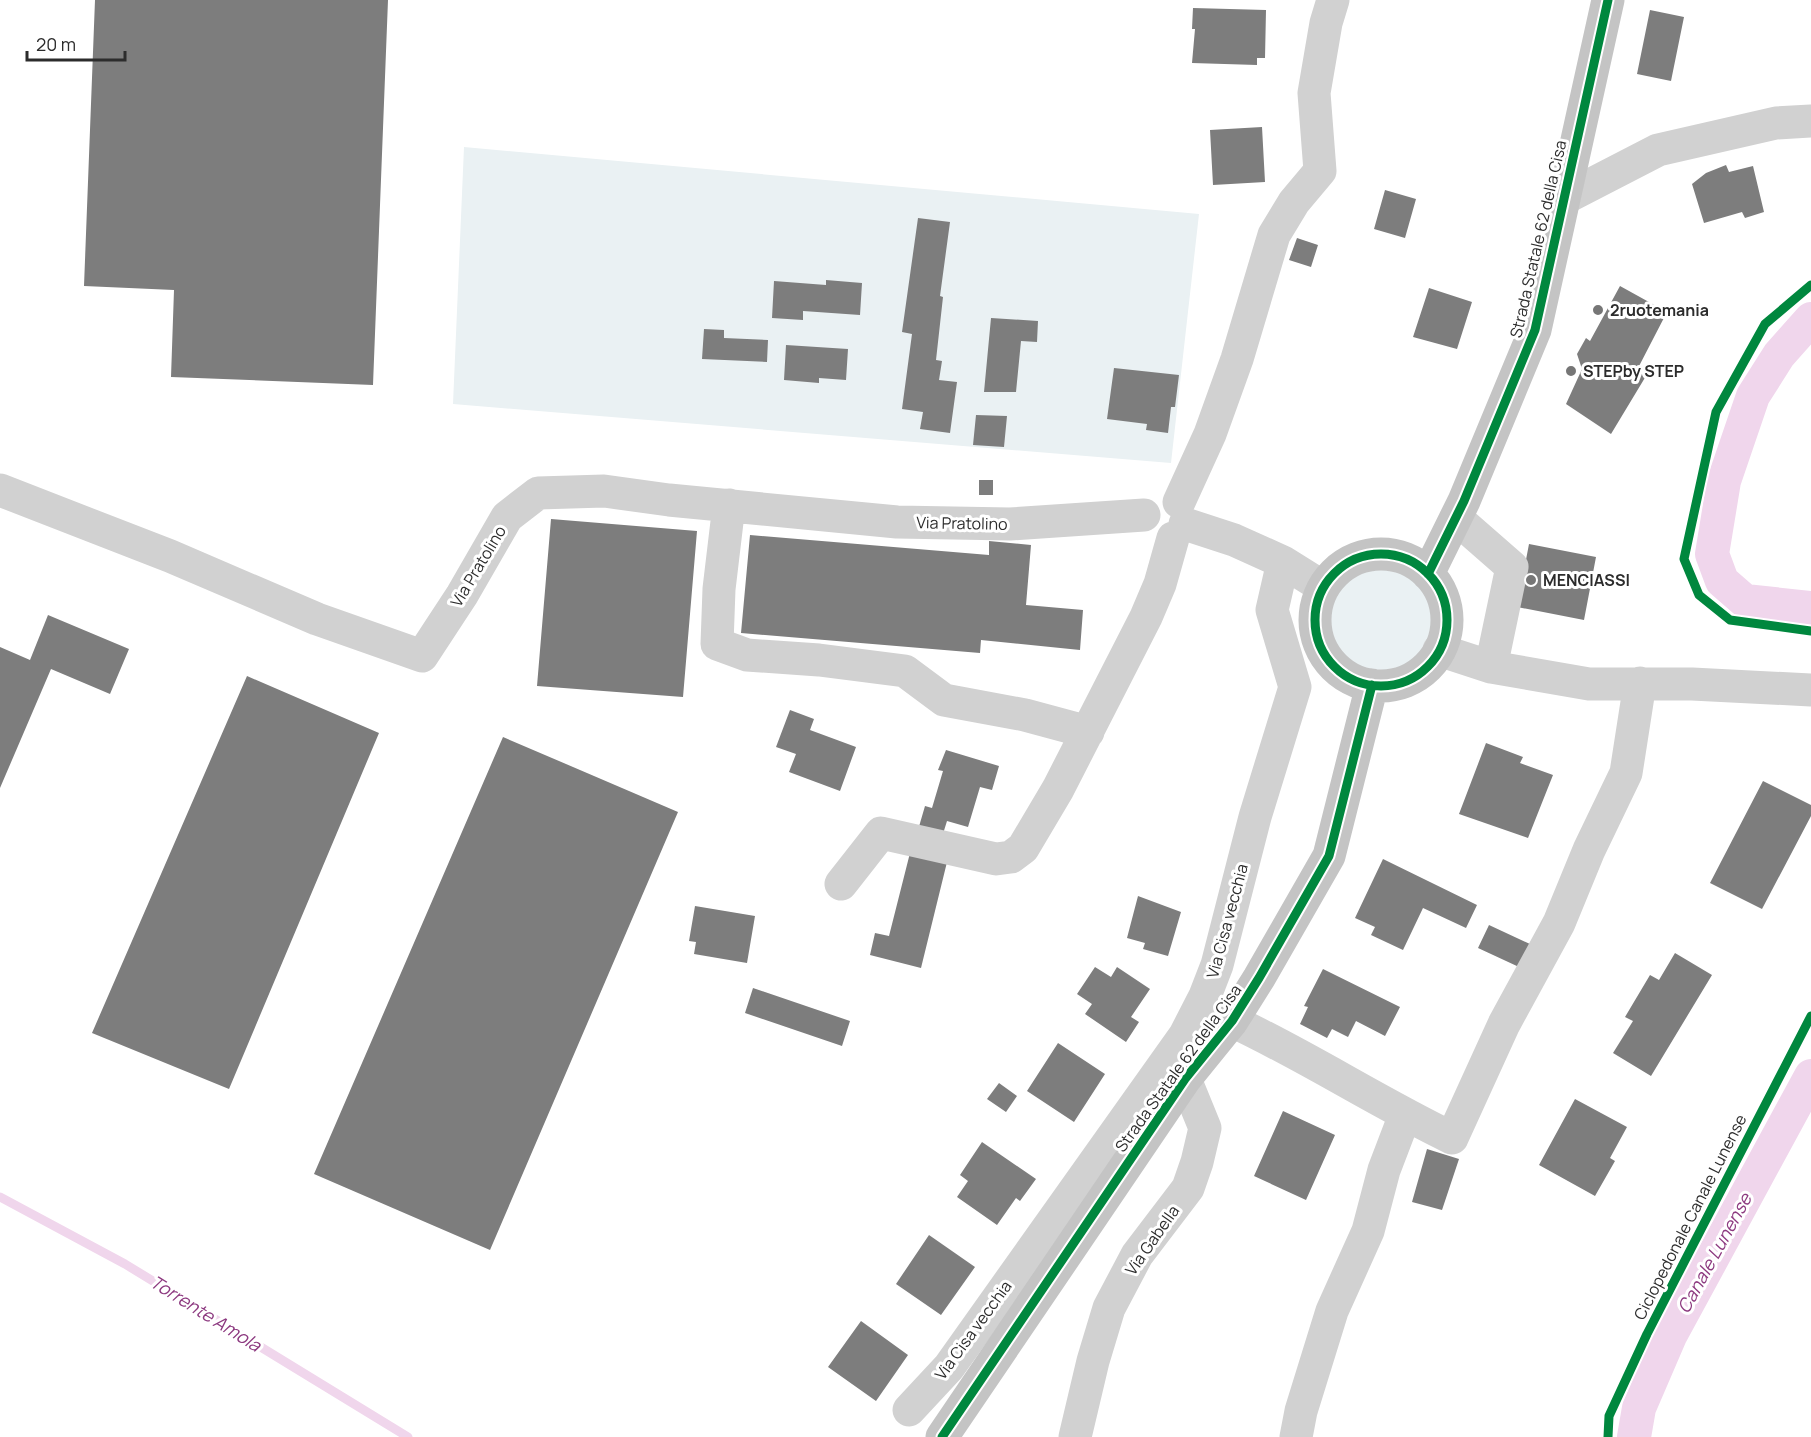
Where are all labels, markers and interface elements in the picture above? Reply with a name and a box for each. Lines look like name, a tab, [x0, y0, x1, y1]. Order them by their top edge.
scale bar	[27, 24, 124, 62]
text: 20 m	[36, 32, 76, 56]
street label: Strada Statale 62 della Cisa	[1505, 138, 1571, 340]
place label: 2ruotemania	[1610, 299, 1709, 321]
marker: 2ruotemania	[1591, 303, 1605, 317]
place label: STEPby STEP	[1583, 360, 1684, 382]
marker: STEPby STEP	[1564, 364, 1578, 378]
street label: Via Pratolino	[916, 511, 1008, 535]
street label: Via Pratolino	[445, 521, 511, 611]
place label: MENCIASSI	[1543, 569, 1630, 591]
marker: MENCIASSI	[1524, 573, 1538, 587]
street label: Via Cisa vecchia	[1201, 861, 1253, 981]
street label: Strada Statale 62 della Cisa	[1110, 980, 1246, 1156]
street label: Ciclopedonale Canale Lunense	[1630, 1111, 1750, 1323]
water label: Canale Lunense	[1672, 1189, 1756, 1317]
street label: Via Gabella	[1120, 1201, 1184, 1279]
water label: Torrente Amola	[146, 1269, 267, 1357]
street label: Via Cisa vecchia	[930, 1276, 1016, 1384]

